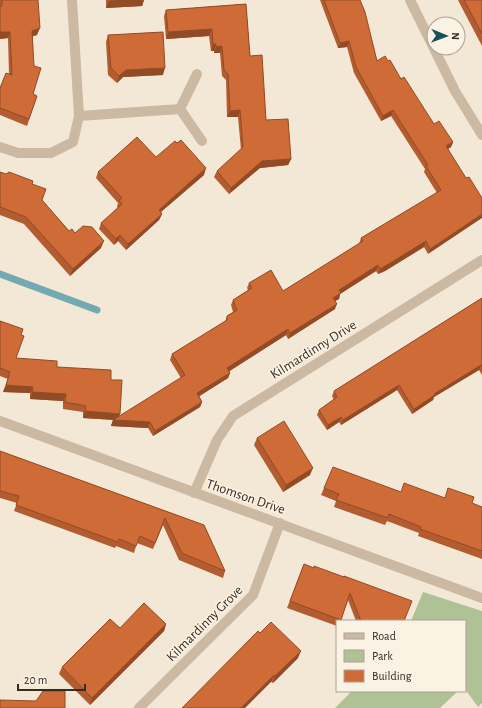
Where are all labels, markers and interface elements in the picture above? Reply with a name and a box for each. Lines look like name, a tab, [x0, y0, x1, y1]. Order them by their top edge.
north arrow	[426, 16, 466, 56]
text: N	[450, 32, 461, 40]
street label: Kilmardinny Drive	[268, 318, 359, 382]
street label: Thomson Drive	[204, 477, 287, 517]
street label: Kilmardinny Grove	[164, 583, 245, 664]
legend	[336, 620, 466, 692]
text: Road	[372, 630, 396, 642]
text: Park	[372, 650, 393, 662]
scale bar	[18, 666, 85, 692]
text: Building	[372, 670, 412, 682]
text: 20 m	[24, 674, 47, 686]

